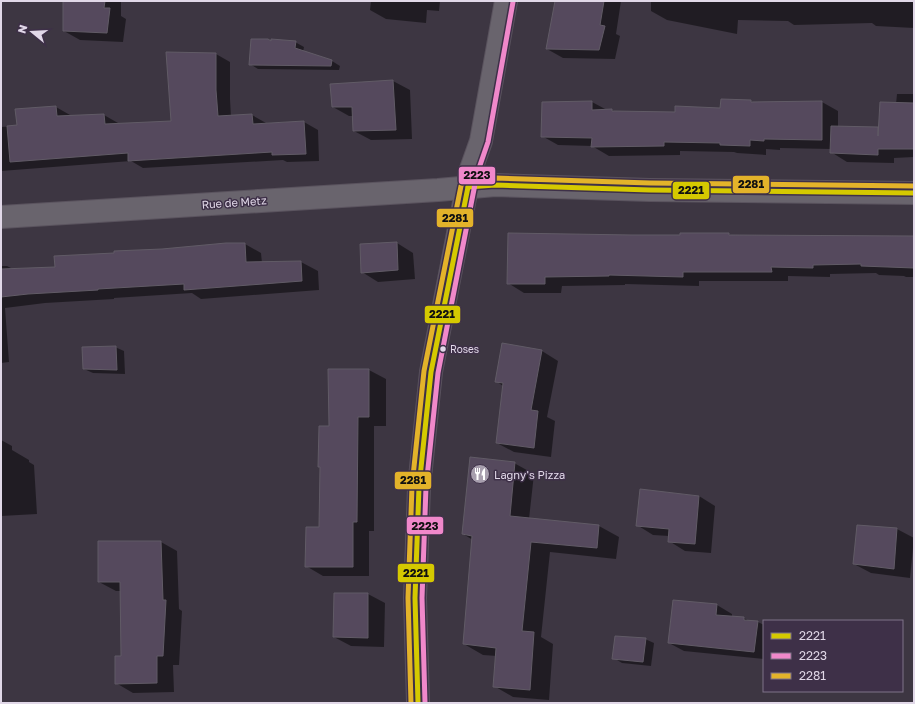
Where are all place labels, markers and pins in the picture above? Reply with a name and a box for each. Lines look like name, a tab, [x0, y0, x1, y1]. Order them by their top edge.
place label: Roses	[450, 343, 479, 355]
marker: Roses	[438, 344, 448, 354]
restaurant icon: Lagny's Pizza	[469, 463, 491, 485]
place label: Lagny's Pizza	[494, 468, 565, 481]

